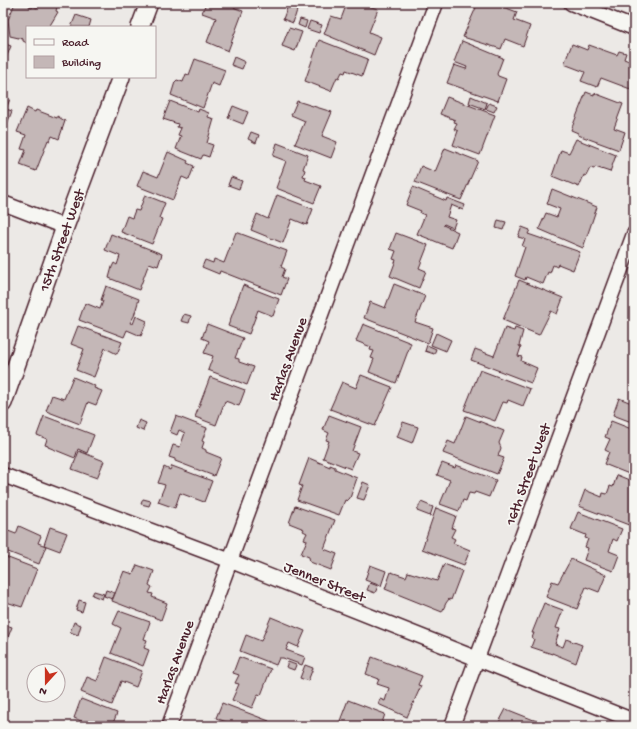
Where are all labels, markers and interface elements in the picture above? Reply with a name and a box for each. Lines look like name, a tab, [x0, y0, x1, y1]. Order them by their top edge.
legend	[26, 26, 156, 78]
text: Road	[62, 37, 89, 51]
text: Building	[61, 57, 101, 71]
street label: 15th Street West	[36, 185, 90, 295]
street label: Harlas Avenue	[265, 315, 312, 404]
street label: 16th Street West	[502, 420, 556, 529]
street label: Jenner Street	[281, 558, 369, 608]
street label: Harlas Avenue	[152, 618, 199, 707]
north arrow	[26, 663, 66, 703]
text: N	[38, 684, 49, 697]

